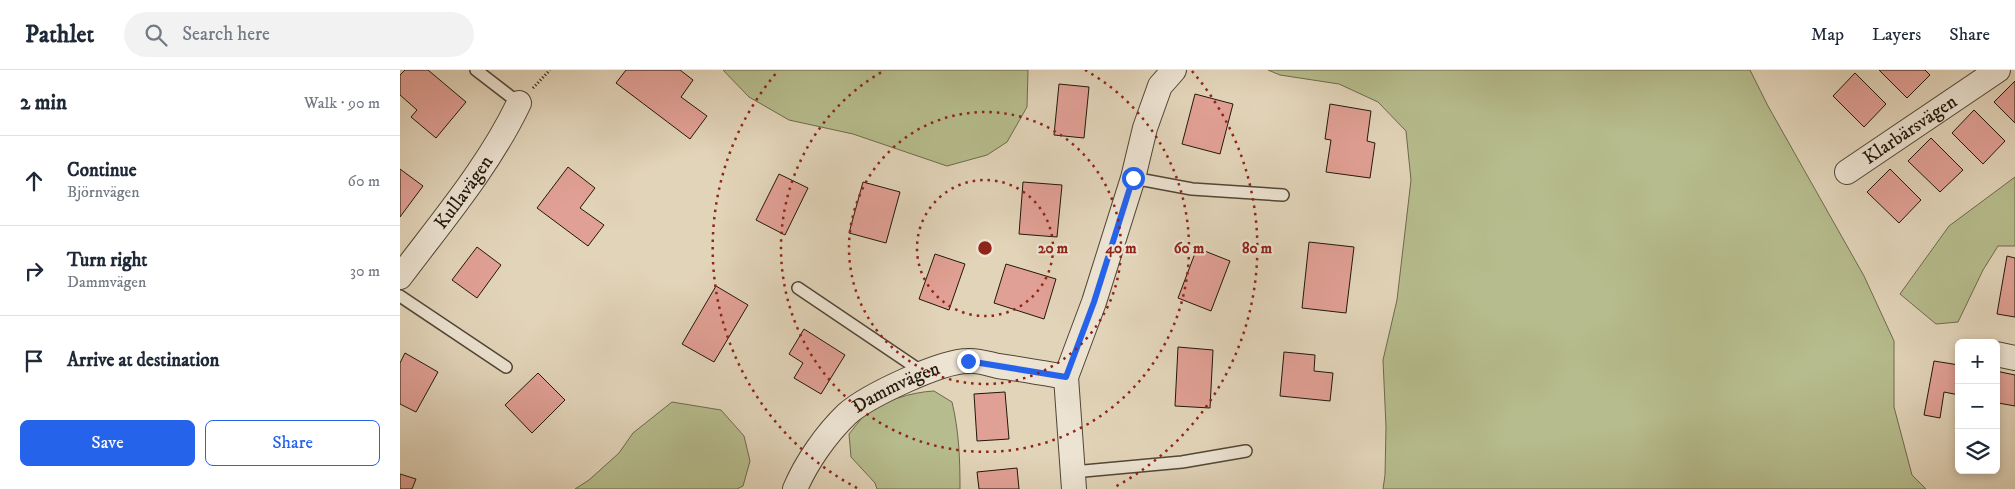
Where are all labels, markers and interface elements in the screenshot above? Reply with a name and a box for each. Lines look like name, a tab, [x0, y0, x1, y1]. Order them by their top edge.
search box	[124, 12, 474, 57]
text: Pathlet	[25, 20, 94, 50]
icon: search	[142, 21, 170, 49]
text: Search here	[182, 23, 270, 46]
text: Map	[1811, 24, 1844, 46]
text: Layers	[1872, 24, 1921, 46]
text: Share	[1949, 24, 1990, 46]
text: 2 min	[20, 90, 67, 116]
street label: Klarbärsvägen	[1859, 90, 1961, 169]
text: Walk · 90 m	[304, 93, 380, 113]
street label: Kullavägen	[429, 151, 498, 234]
text: Continue	[67, 159, 137, 182]
icon: ahead	[20, 167, 48, 195]
route start	[1122, 167, 1145, 190]
text: 60 m	[348, 171, 380, 191]
text: Björnvägen	[67, 182, 140, 202]
centre of rings	[976, 239, 994, 257]
text: 20 m	[1038, 239, 1069, 258]
text: 40 m	[1104, 239, 1137, 258]
text: 60 m	[1174, 239, 1205, 258]
text: 80 m	[1242, 239, 1273, 258]
text: Turn right	[67, 249, 147, 272]
icon: right	[20, 257, 48, 285]
text: 30 m	[350, 261, 380, 281]
text: Dammvägen	[67, 272, 146, 292]
map controls	[1955, 339, 2000, 474]
button: +	[1955, 339, 2000, 384]
icon: arrive	[20, 347, 48, 375]
text: Arrive at destination	[67, 349, 219, 372]
route end	[957, 350, 980, 373]
street label: Dammvägen	[848, 356, 943, 418]
button: −	[1955, 384, 2000, 429]
button: Save	[20, 420, 195, 466]
button: Share	[205, 420, 380, 466]
button: layers	[1955, 429, 2000, 474]

